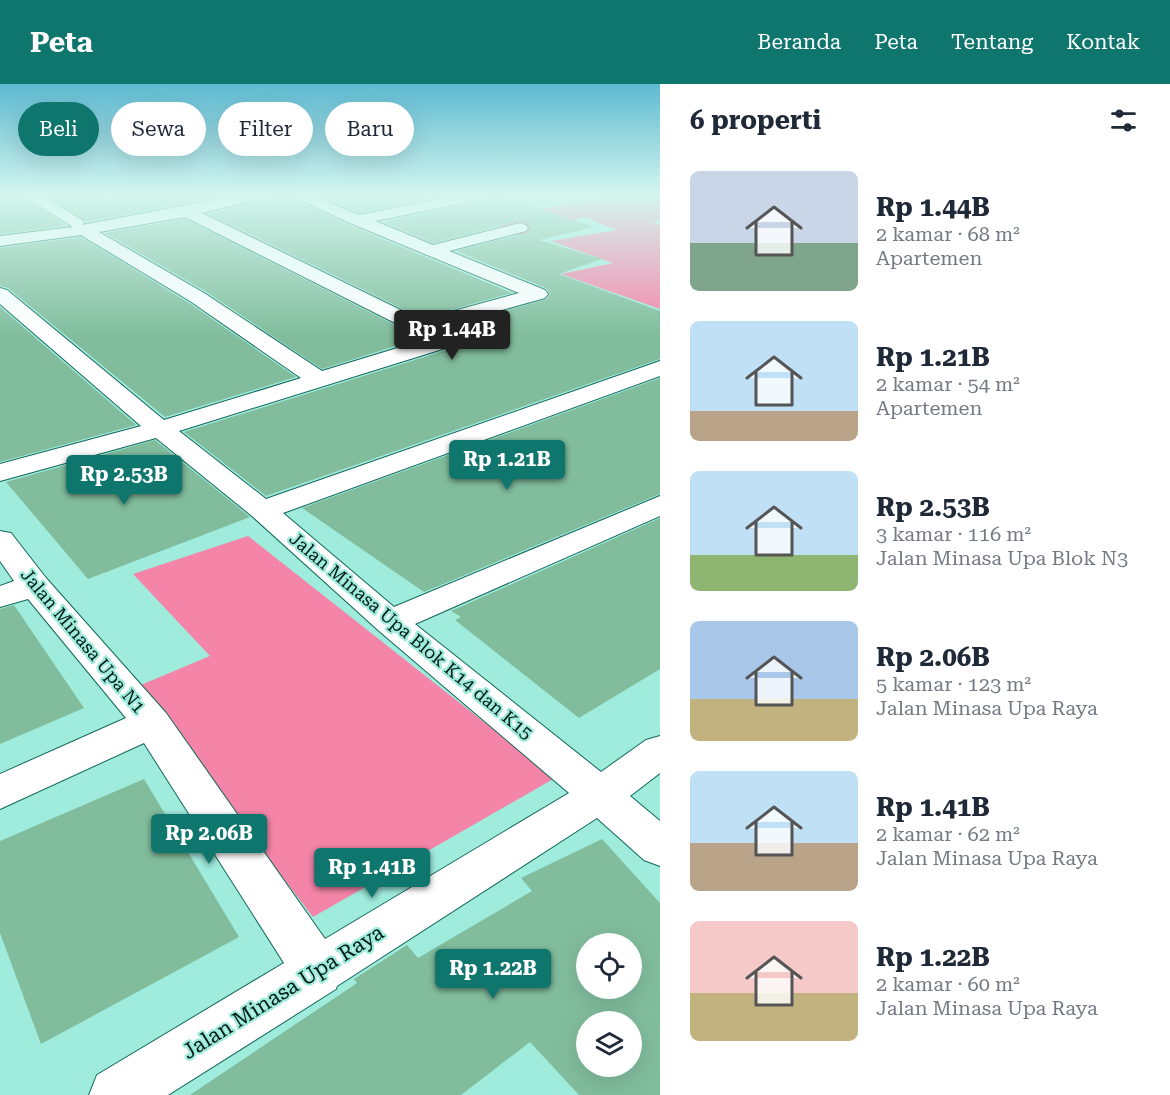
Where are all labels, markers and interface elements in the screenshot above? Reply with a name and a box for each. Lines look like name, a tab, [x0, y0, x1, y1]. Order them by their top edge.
text: Peta	[30, 26, 93, 59]
text: Beranda	[757, 30, 841, 54]
text: Peta	[874, 30, 918, 54]
text: Tentang	[951, 30, 1033, 54]
text: Kontak	[1066, 30, 1140, 54]
chip: Beli	[18, 102, 99, 156]
chip: Sewa	[111, 102, 206, 156]
chip: Filter	[218, 102, 313, 156]
chip: Baru	[325, 102, 414, 156]
icon: filters	[1107, 104, 1140, 137]
text: 6 properti	[690, 105, 821, 135]
text: Rp 1.44B	[876, 192, 990, 222]
icon: home	[738, 195, 810, 267]
text: 2 kamar · 68 m²	[876, 222, 1020, 246]
text: Apartemen	[876, 246, 982, 270]
pin: Rp 1.44B	[390, 310, 514, 361]
text: Rp 1.44B	[408, 317, 496, 341]
text: Rp 1.21B	[876, 342, 990, 372]
icon: home	[738, 345, 810, 417]
text: 2 kamar · 54 m²	[876, 372, 1020, 396]
text: Apartemen	[876, 396, 982, 420]
pin: Rp 1.21B	[445, 440, 569, 491]
text: Rp 1.21B	[463, 447, 551, 471]
pin: Rp 2.53B	[62, 455, 186, 506]
text: Rp 2.53B	[80, 462, 168, 486]
text: Rp 2.53B	[876, 492, 990, 522]
icon: home	[738, 495, 810, 567]
text: 3 kamar · 116 m²	[876, 522, 1031, 546]
street label: Jalan Minasa Upa Blok K14 dan K15	[285, 528, 537, 744]
text: Jalan Minasa Upa Blok N3	[876, 546, 1128, 570]
street label: Jalan Minasa Upa N1	[17, 564, 150, 717]
text: Rp 2.06B	[876, 642, 990, 672]
icon: home	[738, 645, 810, 717]
text: 5 kamar · 123 m²	[876, 672, 1031, 696]
text: Jalan Minasa Upa Raya	[876, 696, 1098, 720]
text: Rp 1.41B	[876, 792, 990, 822]
icon: home	[738, 795, 810, 867]
pin: Rp 2.06B	[147, 814, 271, 865]
text: Rp 2.06B	[165, 821, 253, 845]
text: 2 kamar · 62 m²	[876, 822, 1020, 846]
text: Jalan Minasa Upa Raya	[876, 846, 1098, 870]
pin: Rp 1.41B	[310, 848, 434, 899]
text: Rp 1.41B	[328, 855, 416, 879]
street label: Jalan Minasa Upa Raya	[178, 920, 389, 1064]
map controls	[576, 933, 642, 1077]
button: locate	[576, 933, 642, 999]
text: Rp 1.22B	[876, 942, 990, 972]
icon: home	[738, 945, 810, 1017]
pin: Rp 1.22B	[431, 949, 555, 1000]
text: Rp 1.22B	[449, 956, 537, 980]
text: 2 kamar · 60 m²	[876, 972, 1020, 996]
text: Jalan Minasa Upa Raya	[876, 996, 1098, 1020]
button: layers	[576, 1011, 642, 1077]

